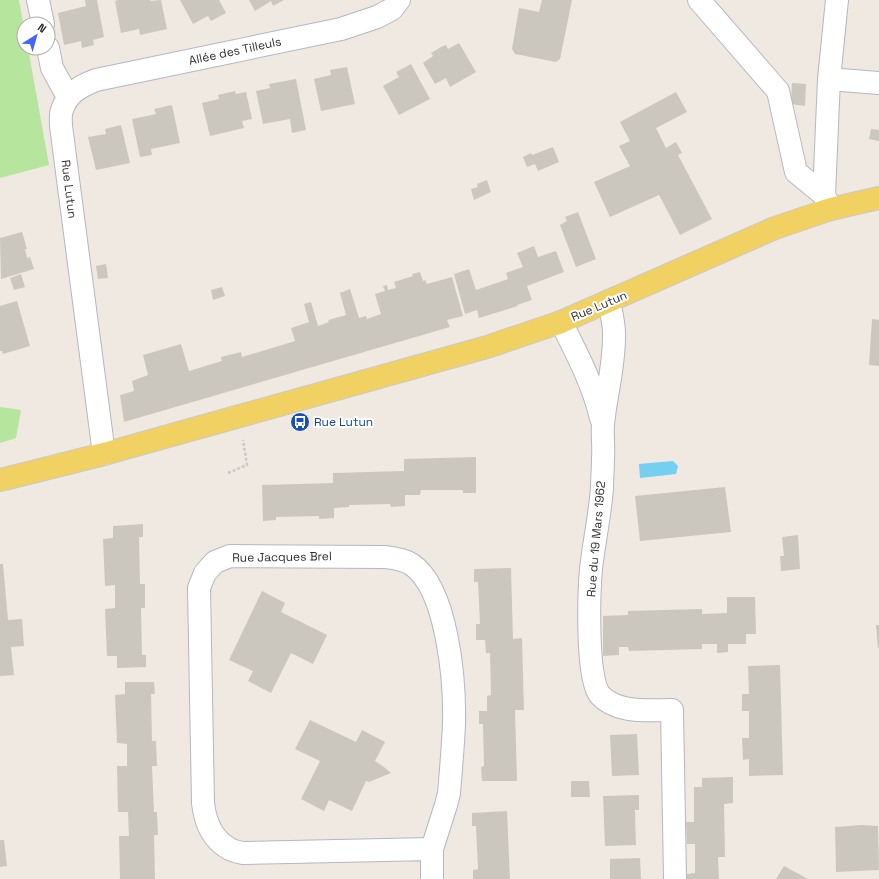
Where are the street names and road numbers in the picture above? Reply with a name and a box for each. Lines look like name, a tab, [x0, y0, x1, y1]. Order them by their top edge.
street label: Allée des Tilleuls	[187, 33, 283, 69]
street label: Rue Lutun	[57, 159, 81, 219]
street label: Rue Lutun	[569, 287, 629, 325]
street label: Rue du 19 Mars 1962	[583, 480, 609, 598]
street label: Rue Jacques Brel	[232, 548, 332, 566]

